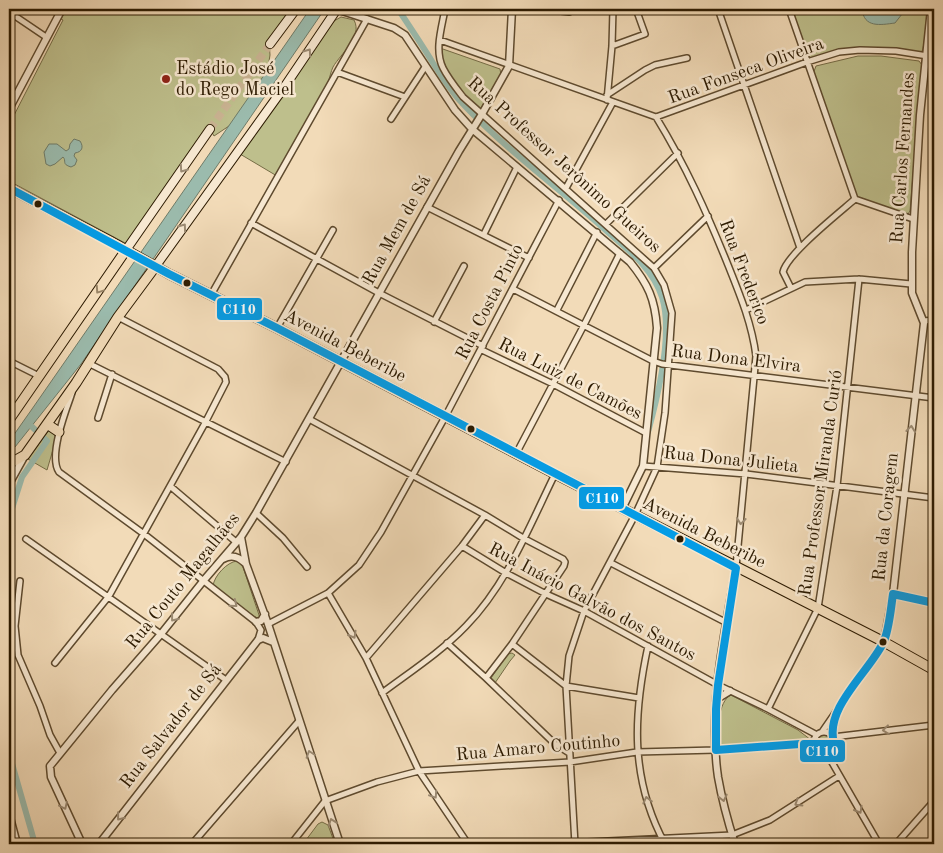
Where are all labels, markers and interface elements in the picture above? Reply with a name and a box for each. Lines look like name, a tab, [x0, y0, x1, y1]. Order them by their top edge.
street label: Rua Fonseca Oliveira	[666, 34, 826, 108]
one-way arrow	[302, 48, 311, 58]
place label: Estádio José do Rego Maciel	[176, 60, 294, 99]
street label: Rua Carlos Fernandes	[888, 72, 918, 244]
marker: Estádio José do Rego Maciel	[160, 73, 172, 85]
street label: Rua Professor Jerônimo Gueiros	[464, 74, 664, 257]
one-way arrow	[180, 163, 189, 173]
street label: Rua Mem de Sá	[360, 172, 434, 288]
unlabelled marker	[33, 199, 43, 209]
street label: Rua Frederico	[716, 217, 772, 327]
one-way arrow	[177, 223, 186, 233]
street label: Rua Costa Pinto	[453, 241, 527, 363]
unlabelled marker	[182, 278, 192, 288]
one-way arrow	[96, 285, 105, 294]
line badge: C110	[216, 297, 263, 321]
text: C110	[222, 303, 256, 317]
street label: Avenida Beberibe	[281, 306, 409, 386]
street label: Rua Luiz de Camões	[495, 335, 645, 423]
street label: Rua Dona Elvira	[670, 342, 802, 376]
street label: Rua Professor Miranda Curió	[796, 369, 846, 597]
unlabelled marker	[466, 424, 476, 434]
one-way arrow	[905, 425, 916, 433]
street label: Rua Dona Julieta	[663, 444, 799, 476]
street label: Rua da Coragem	[870, 452, 902, 582]
line badge: C110	[578, 486, 625, 510]
text: C110	[585, 492, 619, 506]
street label: Avenida Beberibe	[640, 494, 768, 572]
street label: Rua Couto Magalhães	[123, 509, 243, 653]
one-way arrow	[736, 517, 747, 525]
unlabelled marker	[675, 534, 685, 544]
street label: Rua Inácio Galvão dos Santos	[485, 540, 699, 664]
one-way arrow	[228, 598, 237, 606]
one-way arrow	[171, 612, 180, 622]
one-way arrow	[347, 630, 357, 639]
unlabelled marker	[878, 637, 888, 647]
street label: Rua Salvador de Sá	[117, 660, 225, 792]
one-way arrow	[881, 724, 889, 735]
street label: Rua Amaro Coutinho	[455, 732, 621, 764]
line badge: C110	[799, 739, 846, 763]
text: C110	[805, 745, 839, 759]
one-way arrow	[306, 750, 316, 759]
one-way arrow	[428, 790, 438, 799]
one-way arrow	[717, 793, 728, 802]
one-way arrow	[642, 795, 653, 804]
one-way arrow	[795, 796, 804, 806]
one-way arrow	[58, 801, 68, 810]
one-way arrow	[852, 804, 862, 813]
one-way arrow	[118, 811, 126, 820]
one-way arrow	[328, 819, 338, 827]

